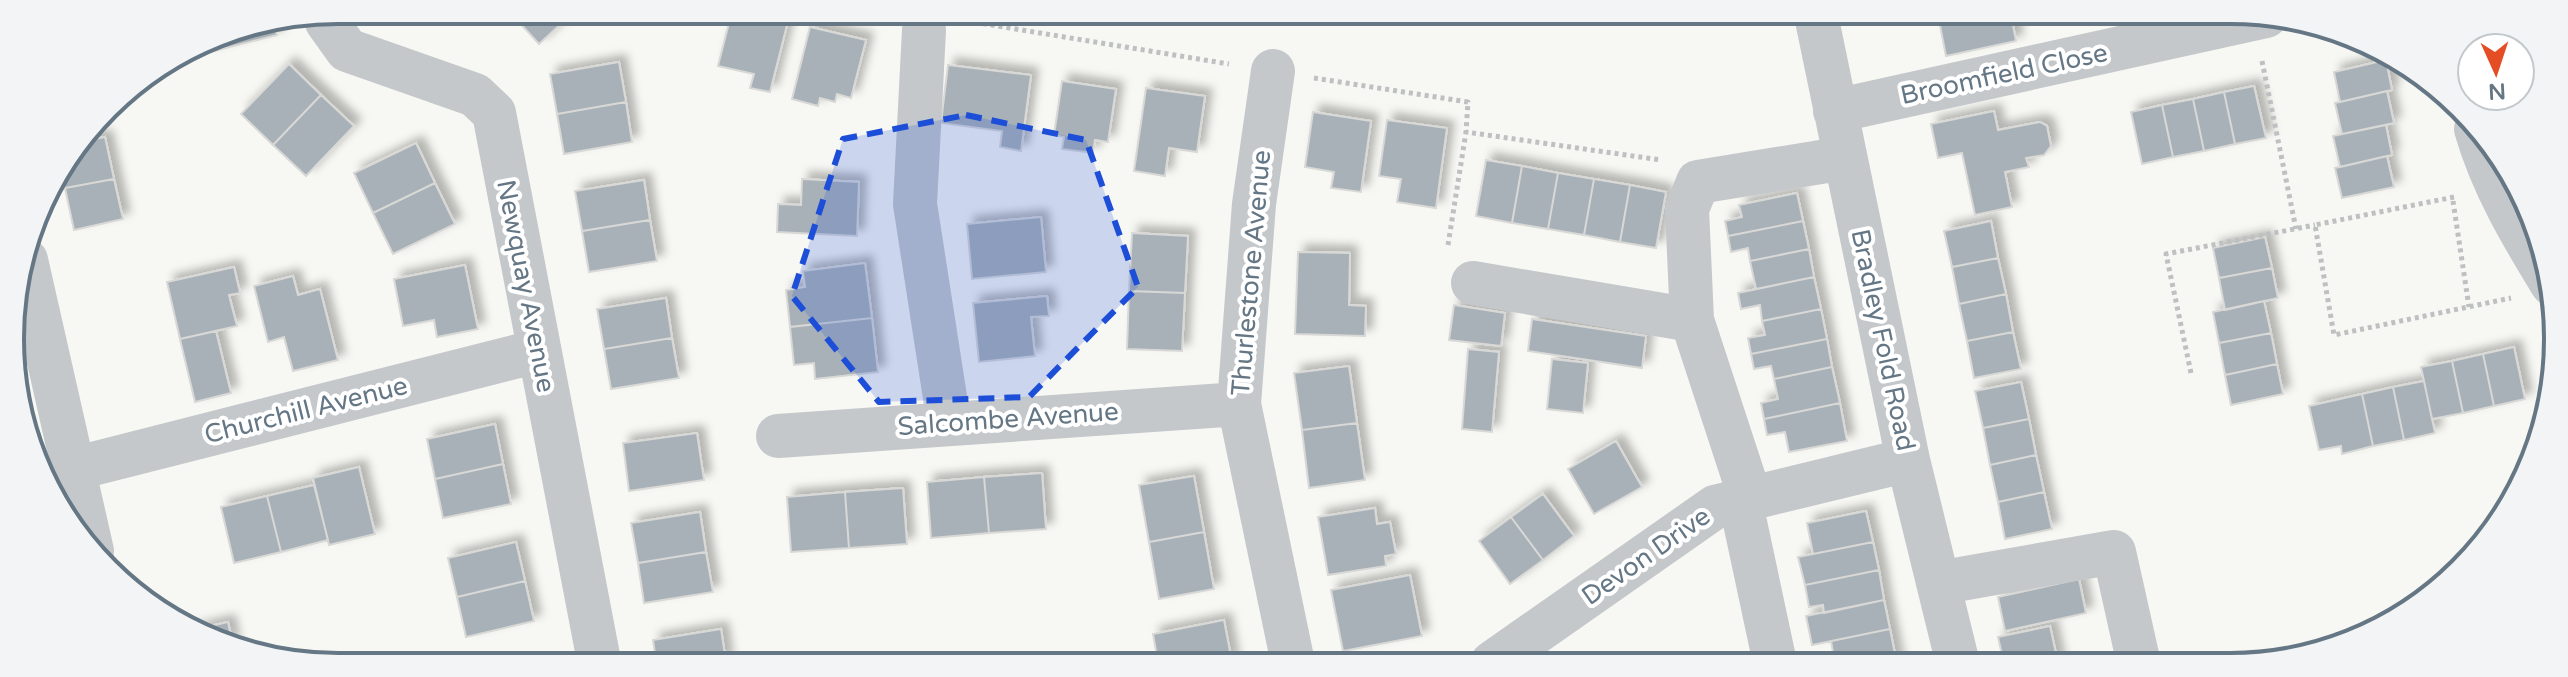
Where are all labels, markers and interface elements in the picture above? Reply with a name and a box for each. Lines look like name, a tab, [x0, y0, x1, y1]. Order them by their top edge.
north arrow	[2456, 32, 2536, 112]
street label: Broomfield Close	[1898, 37, 2110, 111]
text: N	[2487, 78, 2506, 104]
street label: Thurlestone Avenue	[1225, 149, 1277, 397]
street label: Newquay Avenue	[490, 177, 562, 395]
street label: Bradley Fold Road	[1844, 226, 1922, 454]
street label: Churchill Avenue	[201, 370, 411, 450]
street label: Salcombe Avenue	[896, 396, 1120, 442]
street label: Devon Drive	[1576, 500, 1716, 612]

